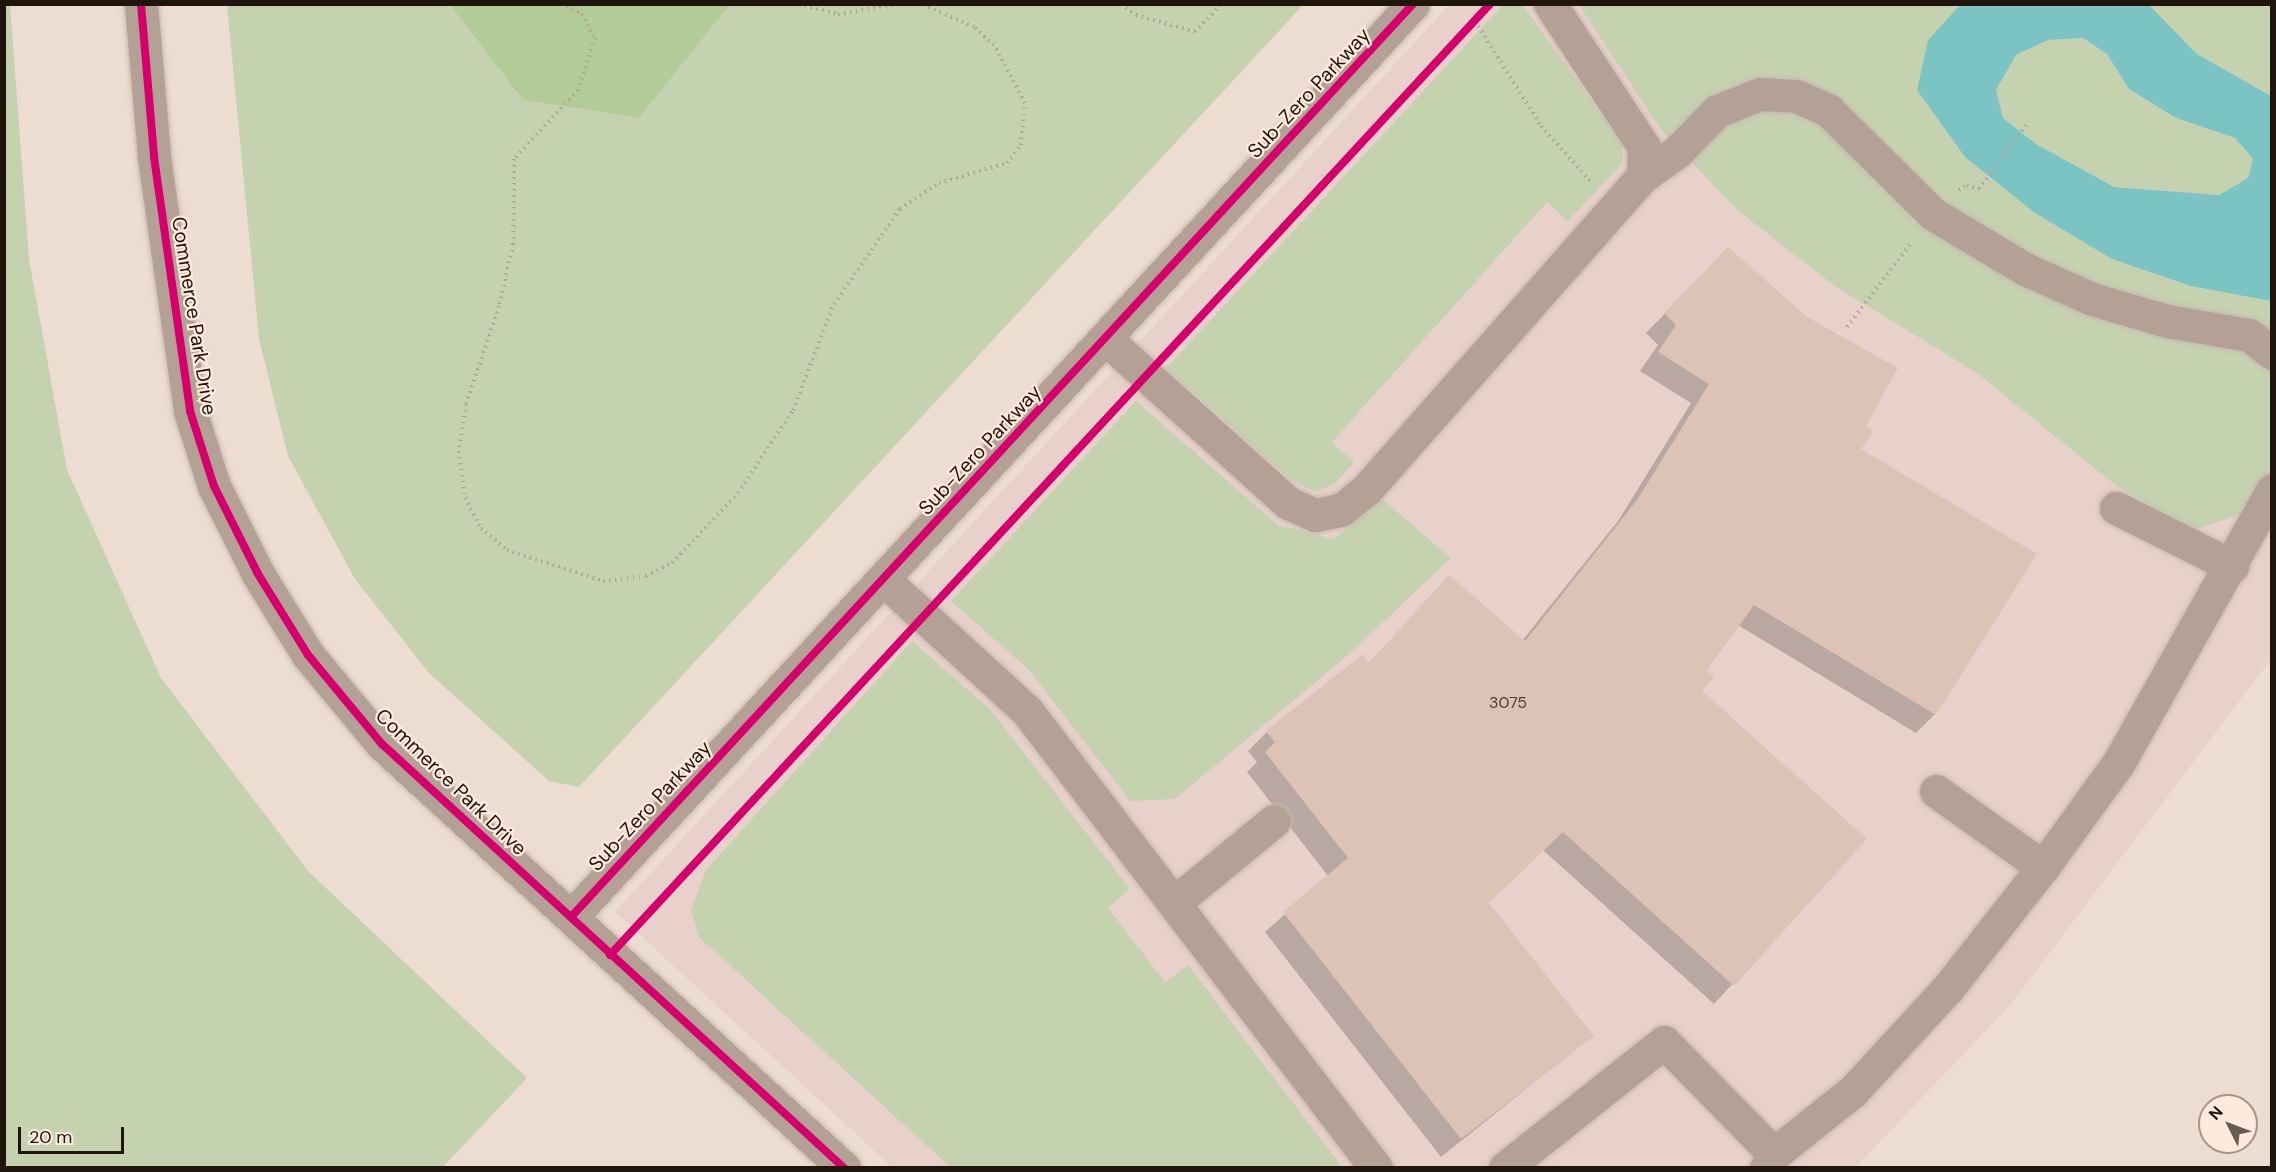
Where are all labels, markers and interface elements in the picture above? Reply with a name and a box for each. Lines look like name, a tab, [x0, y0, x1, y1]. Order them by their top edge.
street label: Sub-Zero Parkway	[1243, 23, 1375, 163]
street label: Commerce Park Drive	[166, 215, 222, 417]
street label: Sub-Zero Parkway	[914, 380, 1046, 520]
house number: 3075	[1489, 693, 1527, 713]
street label: Commerce Park Drive	[371, 704, 531, 860]
street label: Sub-Zero Parkway	[584, 736, 716, 876]
north arrow	[2198, 1094, 2258, 1154]
text: N	[2204, 1102, 2227, 1124]
scale bar	[21, 1115, 128, 1153]
text: 20 m	[29, 1125, 72, 1149]

